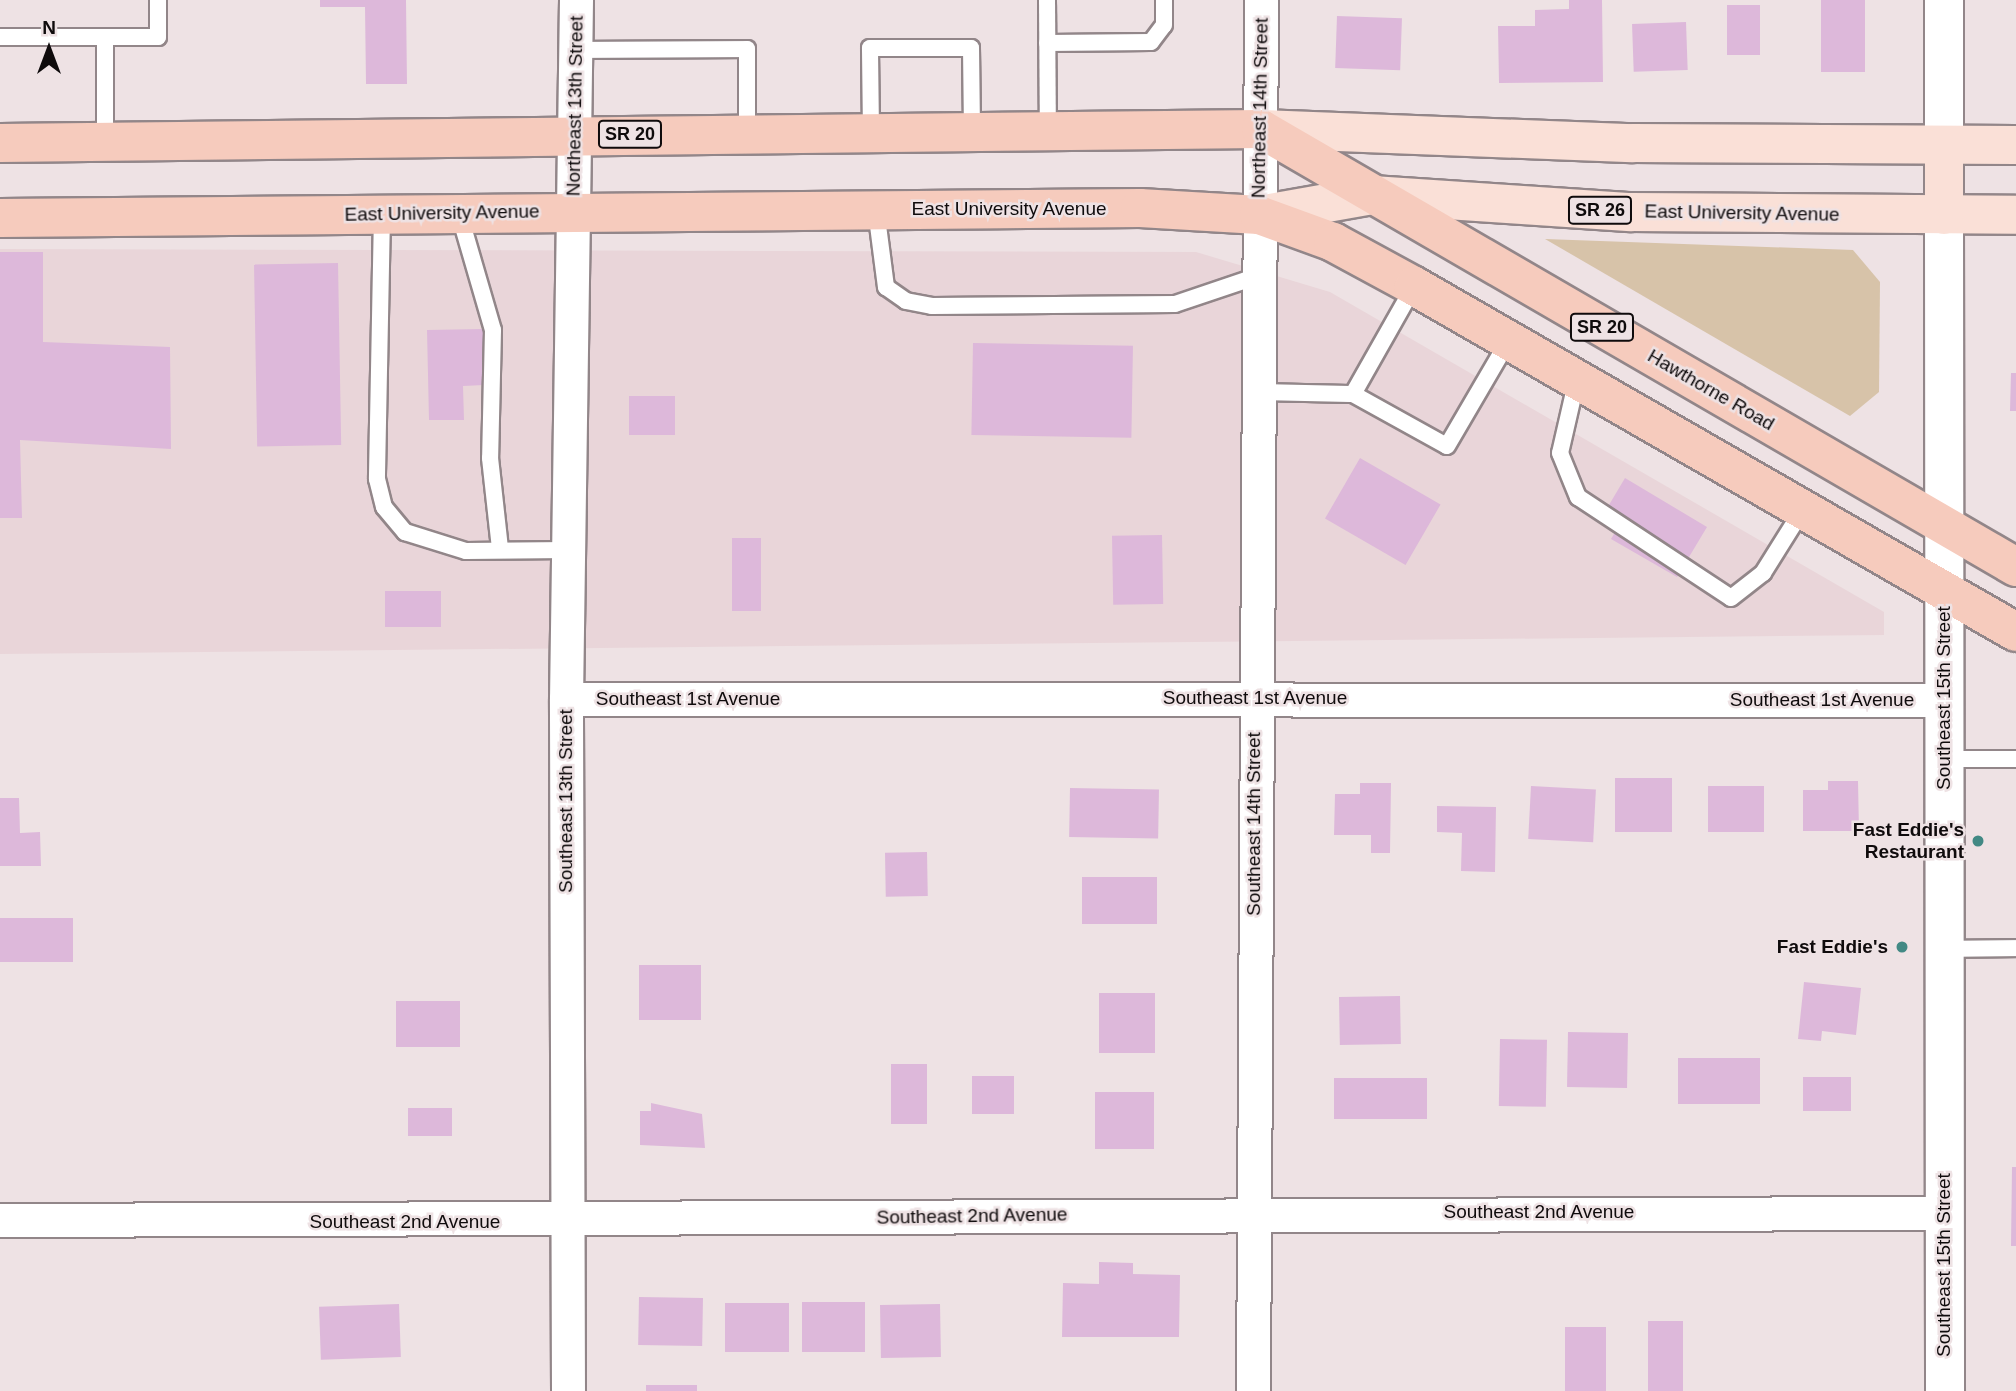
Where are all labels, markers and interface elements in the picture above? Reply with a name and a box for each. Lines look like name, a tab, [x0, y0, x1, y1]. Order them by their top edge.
north arrow	[14, 14, 84, 84]
street label: Northeast 13th Street	[562, 16, 588, 196]
text: N	[42, 17, 56, 38]
street label: Northeast 14th Street	[1247, 18, 1273, 198]
road number: SR 20	[597, 119, 663, 148]
road number: SR 26	[1567, 196, 1633, 224]
street label: East University Avenue	[911, 198, 1107, 220]
street label: East University Avenue	[344, 200, 540, 226]
street label: East University Avenue	[1644, 200, 1840, 226]
road number: SR 20	[1569, 312, 1635, 342]
street label: Hawthorne Road	[1644, 344, 1778, 436]
street label: Southeast 15th Street	[1933, 606, 1955, 790]
street label: Southeast 1st Avenue	[1162, 687, 1348, 709]
street label: Southeast 1st Avenue	[595, 688, 781, 710]
street label: Southeast 1st Avenue	[1729, 689, 1915, 711]
street label: Southeast 13th Street	[555, 709, 577, 893]
street label: Southeast 14th Street	[1243, 732, 1265, 916]
place label: Fast Eddie's Restaurant	[1853, 819, 1964, 863]
marker: Fast Eddie's Restaurant	[1970, 833, 1986, 849]
place label: Fast Eddie's	[1777, 936, 1888, 958]
marker: Fast Eddie's	[1894, 939, 1910, 955]
street label: Southeast 15th Street	[1933, 1173, 1955, 1357]
street label: Southeast 2nd Avenue	[1443, 1201, 1635, 1223]
street label: Southeast 2nd Avenue	[876, 1203, 1068, 1229]
street label: Southeast 2nd Avenue	[309, 1211, 501, 1233]

